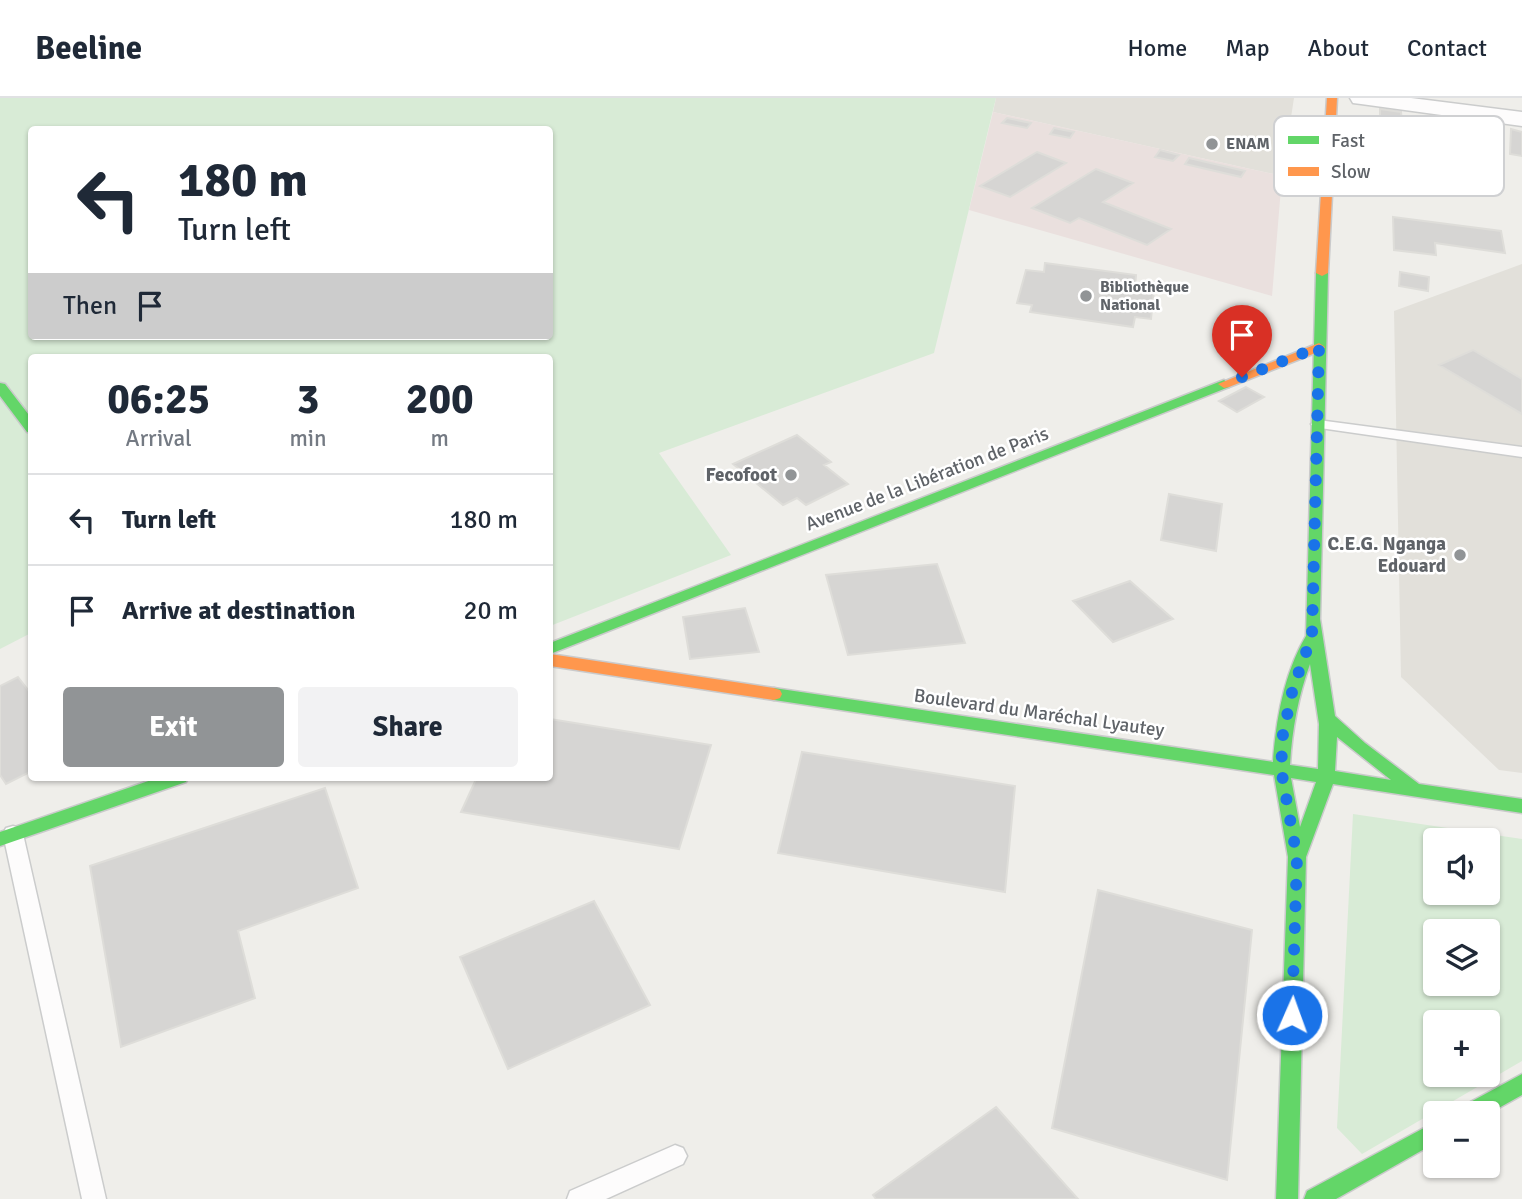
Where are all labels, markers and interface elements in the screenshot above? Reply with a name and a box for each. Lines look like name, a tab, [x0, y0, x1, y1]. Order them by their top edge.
text: Beeline	[35, 28, 142, 69]
text: Home	[1127, 33, 1187, 63]
text: Map	[1225, 33, 1270, 63]
text: About	[1308, 33, 1369, 63]
text: Contact	[1407, 33, 1487, 63]
legend	[1274, 116, 1504, 196]
text: Fast	[1331, 129, 1365, 153]
place label: ENAM	[1226, 134, 1270, 154]
marker: ENAM	[1204, 136, 1220, 152]
text: 180 m	[178, 150, 308, 210]
icon: left	[63, 154, 154, 245]
text: Slow	[1331, 160, 1371, 184]
text: Turn left	[178, 210, 291, 249]
place label: Bibliothèque National	[1100, 277, 1189, 315]
icon: arrive	[131, 287, 169, 325]
marker: Bibliothèque National	[1078, 288, 1094, 304]
text: Then	[63, 290, 117, 322]
pin	[1212, 305, 1272, 377]
icon: arrive	[1223, 316, 1261, 354]
text: 06:25	[107, 374, 210, 425]
text: 3	[297, 374, 319, 425]
text: 200	[406, 374, 474, 425]
street label: Avenue de la Libération de Paris	[802, 422, 1052, 536]
text: Arrival	[126, 424, 192, 453]
text: min	[289, 424, 327, 453]
text: m	[431, 424, 449, 453]
place label: Fecofoot	[706, 463, 777, 487]
marker: Fecofoot	[783, 467, 799, 483]
icon: left	[63, 501, 101, 539]
text: Turn left	[122, 504, 216, 536]
text: 180 m	[449, 504, 518, 536]
place label: C.E.G. Nganga Edouard	[1328, 532, 1446, 578]
marker: C.E.G. Nganga Edouard	[1452, 547, 1468, 563]
icon: arrive	[63, 592, 101, 630]
text: Arrive at destination	[122, 595, 355, 627]
text: 20 m	[463, 595, 518, 627]
street label: Boulevard du Maréchal Lyautey	[912, 684, 1166, 742]
button: Exit	[63, 687, 284, 767]
button: Share	[298, 687, 518, 767]
map controls	[1423, 828, 1500, 1178]
button: sound	[1423, 828, 1500, 905]
button: layers	[1423, 919, 1500, 996]
position arrow	[1255, 978, 1329, 1052]
button: +	[1423, 1010, 1500, 1087]
button: −	[1423, 1101, 1500, 1178]

